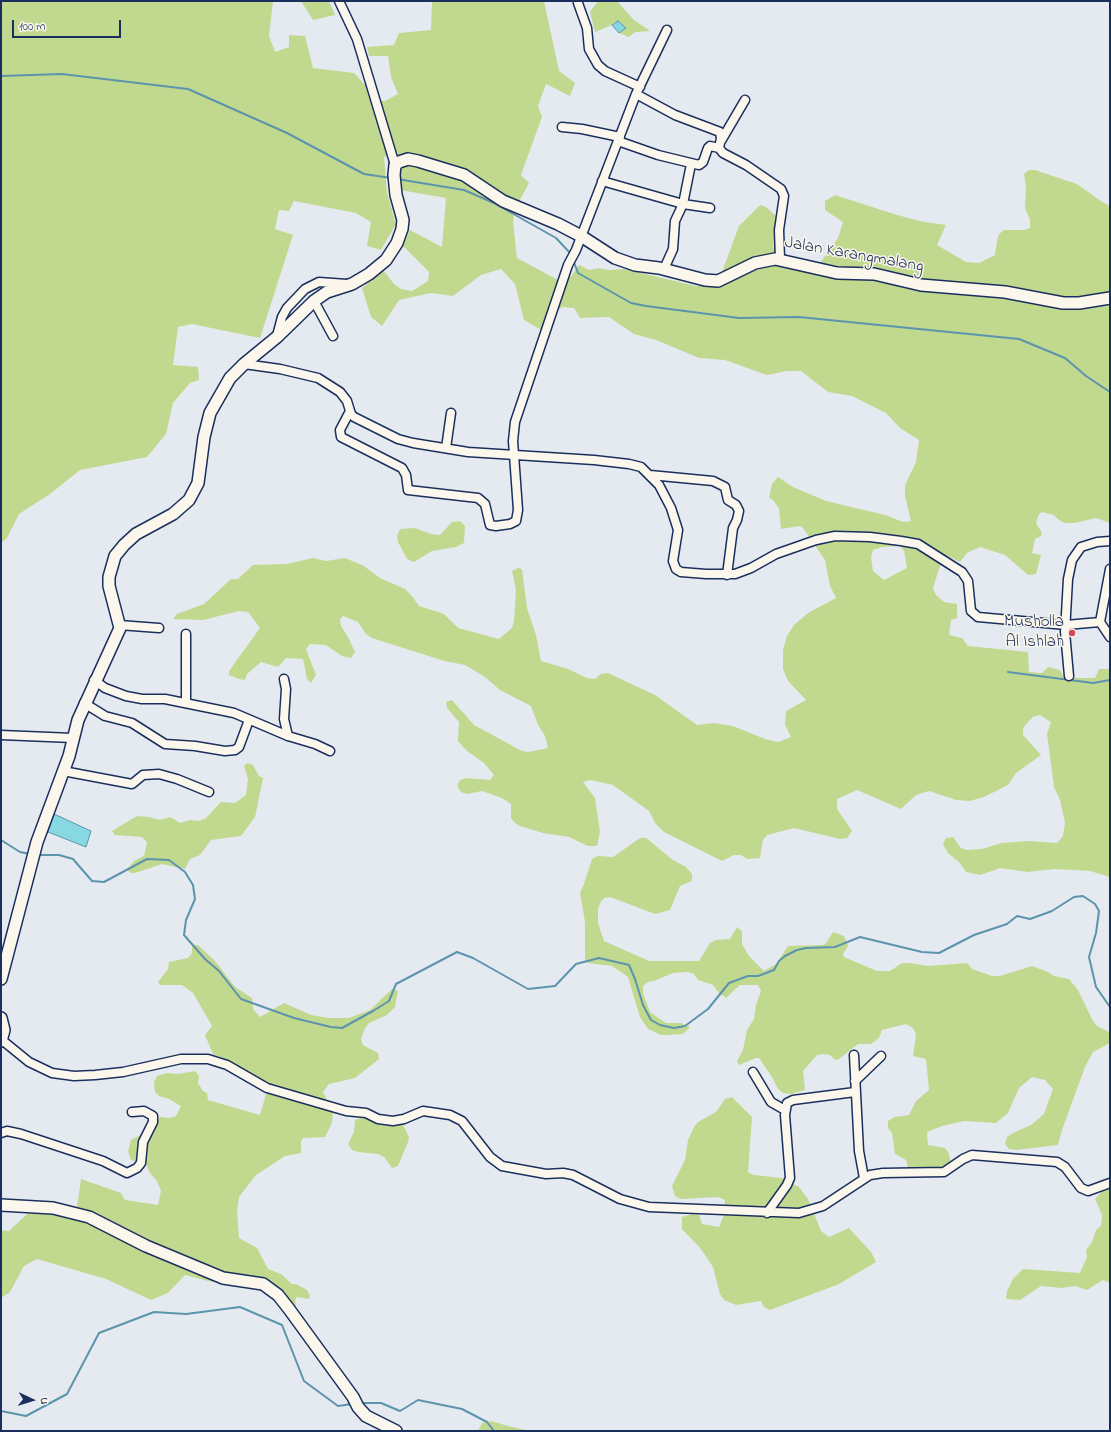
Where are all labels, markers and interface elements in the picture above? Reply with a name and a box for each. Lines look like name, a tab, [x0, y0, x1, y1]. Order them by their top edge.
scale bar	[14, 12, 123, 38]
text: 100 m	[19, 18, 46, 36]
street label: Jalan Karangmalang	[783, 234, 925, 278]
place label: Musholla Al Ishlah	[1004, 613, 1064, 653]
marker: Musholla Al Ishlah	[1067, 628, 1077, 638]
north arrow	[12, 1380, 52, 1420]
text: U	[36, 1397, 52, 1405]

